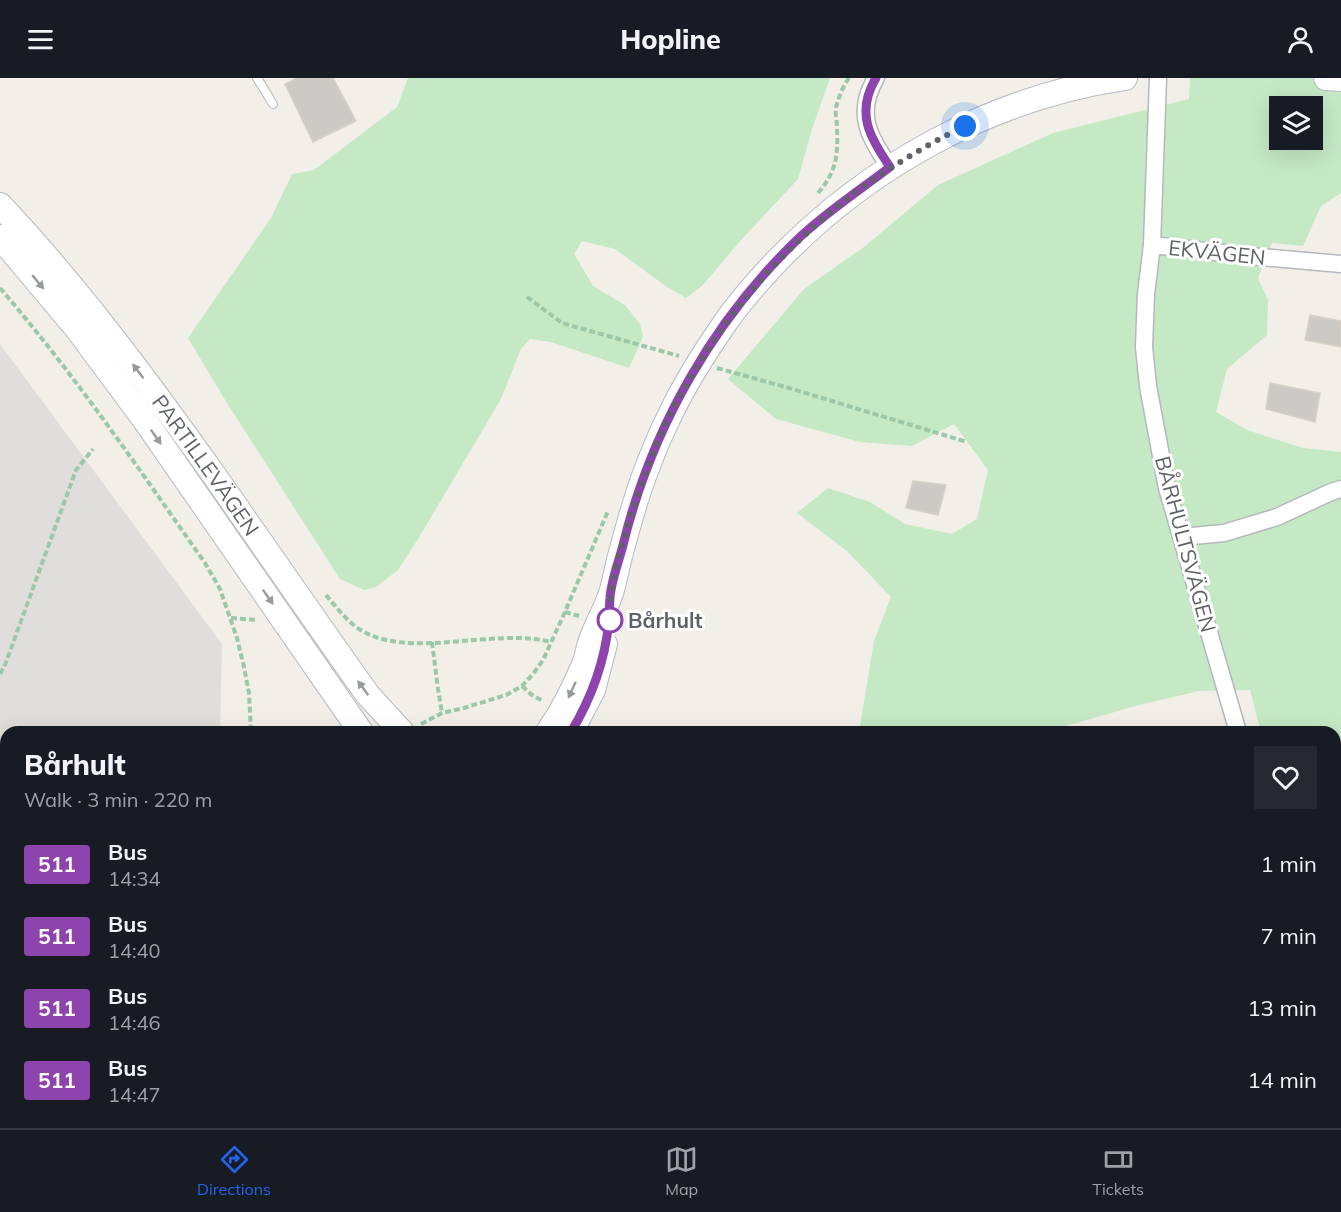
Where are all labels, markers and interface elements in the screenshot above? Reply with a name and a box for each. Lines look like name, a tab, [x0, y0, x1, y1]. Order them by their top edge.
text: Hopline	[620, 22, 721, 56]
icon: menu	[24, 23, 57, 56]
icon: person	[1284, 23, 1317, 56]
map controls	[1269, 96, 1323, 150]
button: layers	[1269, 96, 1323, 150]
your location	[950, 111, 980, 141]
street label: EKVÄGEN	[1167, 234, 1267, 270]
one-way arrow	[31, 274, 44, 289]
one-way arrow	[132, 363, 144, 379]
street label: PARTILLEVÄGEN	[147, 389, 265, 540]
one-way arrow	[150, 428, 162, 444]
street label: BÅRHULTSVÄGEN	[1150, 453, 1222, 635]
one-way arrow	[262, 589, 273, 605]
marker: Bårhult	[597, 607, 623, 633]
place label: Bårhult	[628, 607, 702, 633]
one-way arrow	[358, 681, 370, 696]
one-way arrow	[568, 682, 577, 699]
button: heart	[1254, 746, 1317, 809]
text: Bårhult	[24, 747, 126, 782]
text: Walk · 3 min · 220 m	[24, 787, 212, 812]
text: Bus	[108, 838, 147, 866]
text: 1 min	[1261, 850, 1317, 878]
text: 511	[38, 851, 76, 877]
text: 14:34	[108, 866, 161, 891]
text: Bus	[108, 910, 147, 938]
text: 7 min	[1261, 922, 1317, 950]
text: 511	[38, 923, 76, 949]
text: 14:40	[108, 938, 161, 963]
text: Bus	[108, 982, 147, 1010]
text: 13 min	[1247, 994, 1317, 1022]
text: 511	[38, 995, 76, 1021]
text: 14:46	[108, 1010, 161, 1035]
text: Bus	[108, 1054, 147, 1082]
text: 14 min	[1247, 1066, 1317, 1094]
text: 511	[38, 1067, 76, 1093]
text: 14:47	[108, 1082, 161, 1107]
tab: Directions	[197, 1143, 271, 1199]
tab: Map	[665, 1143, 698, 1199]
tab: Tickets	[1092, 1143, 1144, 1199]

